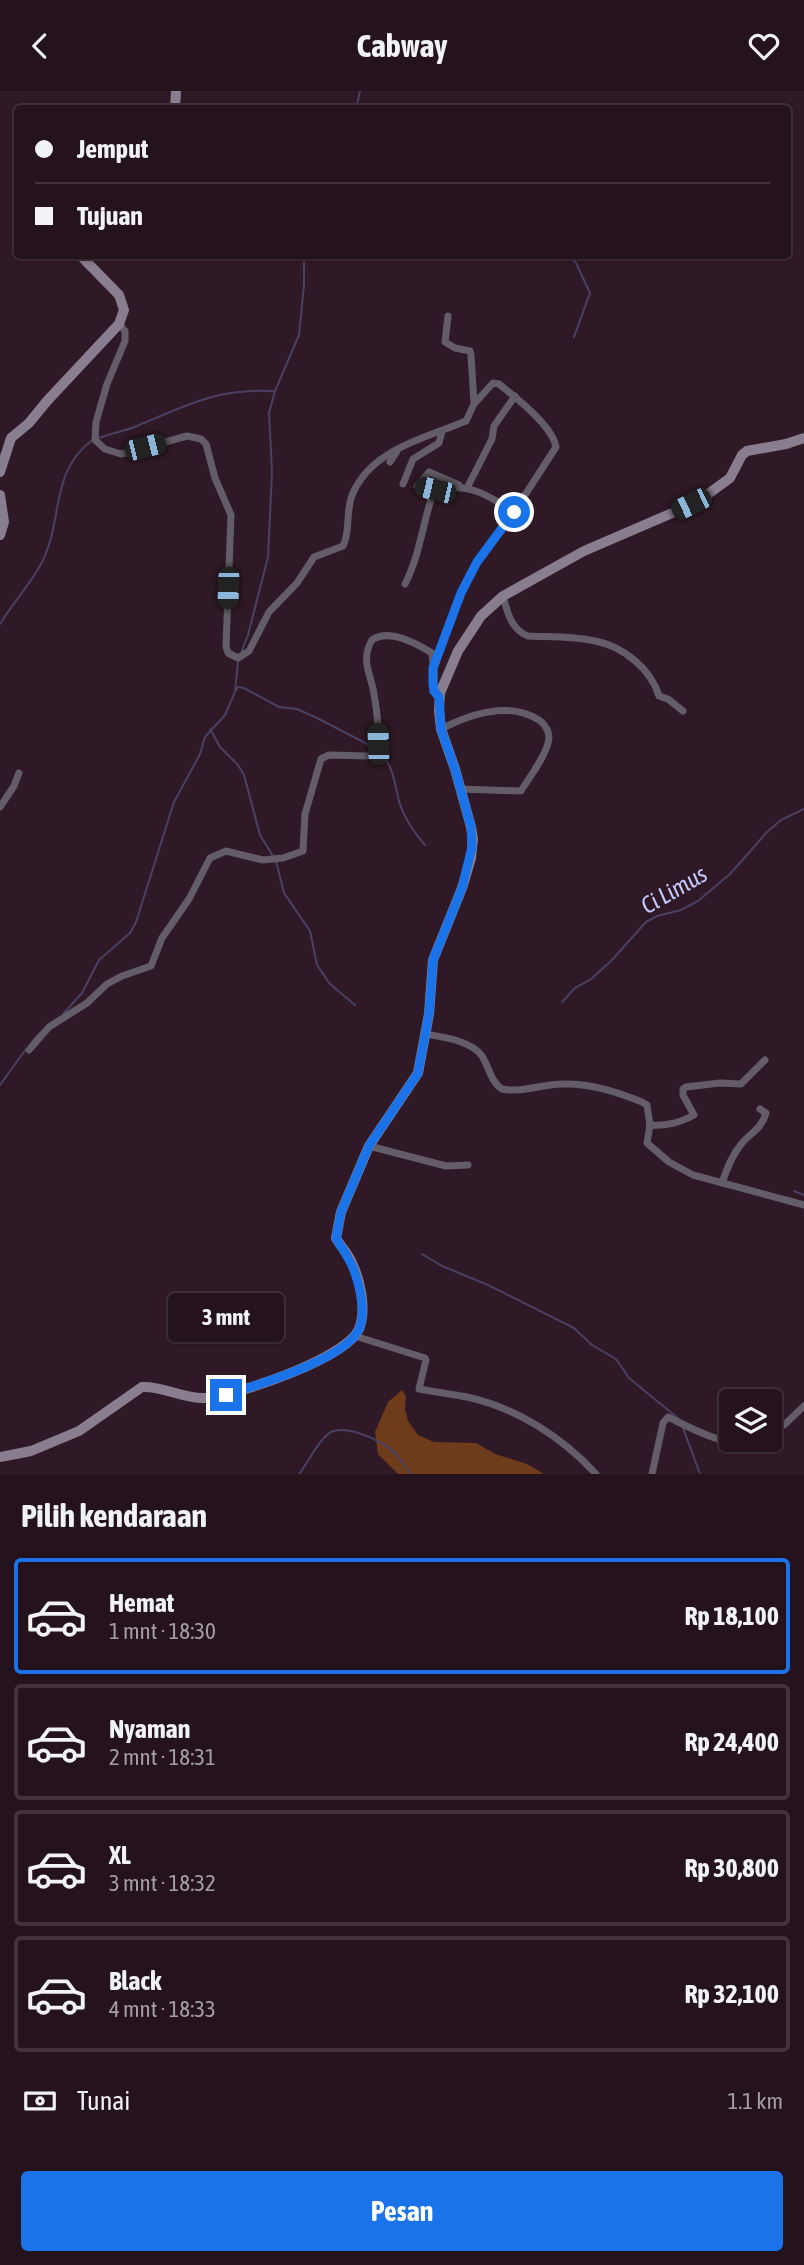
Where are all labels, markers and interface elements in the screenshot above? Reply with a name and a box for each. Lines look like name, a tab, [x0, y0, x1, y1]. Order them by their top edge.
icon: back	[21, 27, 59, 65]
text: Cabway	[357, 27, 447, 64]
icon: heart	[745, 27, 783, 65]
text: Jemput	[77, 134, 148, 164]
text: Tujuan	[77, 201, 143, 231]
car	[123, 432, 168, 462]
car	[413, 475, 458, 505]
car	[668, 485, 715, 523]
route start	[498, 496, 530, 528]
car	[217, 567, 240, 609]
car	[367, 723, 390, 765]
water label: Ci Limus	[636, 860, 712, 919]
callout: 3 mnt	[168, 1293, 284, 1343]
text: 3 mnt	[202, 1304, 250, 1330]
route end	[210, 1379, 242, 1411]
map controls	[719, 1389, 782, 1452]
button: layers	[719, 1389, 782, 1452]
text: Pilih kendaraan	[21, 1497, 207, 1534]
icon: car	[25, 1585, 88, 1648]
text: Hemat	[109, 1588, 174, 1618]
text: Rp 18,100	[684, 1601, 779, 1631]
text: 1 mnt · 18:30	[109, 1618, 216, 1644]
icon: car	[25, 1711, 88, 1774]
text: Nyaman	[109, 1714, 190, 1744]
text: Rp 24,400	[684, 1727, 779, 1757]
text: 2 mnt · 18:31	[109, 1744, 216, 1770]
icon: car	[25, 1837, 88, 1900]
text: XL	[109, 1840, 131, 1870]
text: Rp 30,800	[684, 1853, 779, 1883]
text: 3 mnt · 18:32	[109, 1870, 216, 1896]
icon: car	[25, 1963, 88, 2026]
text: Black	[109, 1966, 161, 1996]
text: Rp 32,100	[684, 1979, 779, 2009]
text: 4 mnt · 18:33	[109, 1996, 216, 2022]
icon: cash	[21, 2082, 59, 2120]
text: Tunai	[77, 2086, 130, 2116]
text: 1.1 km	[727, 2088, 783, 2114]
button: Pesan	[21, 2171, 783, 2251]

